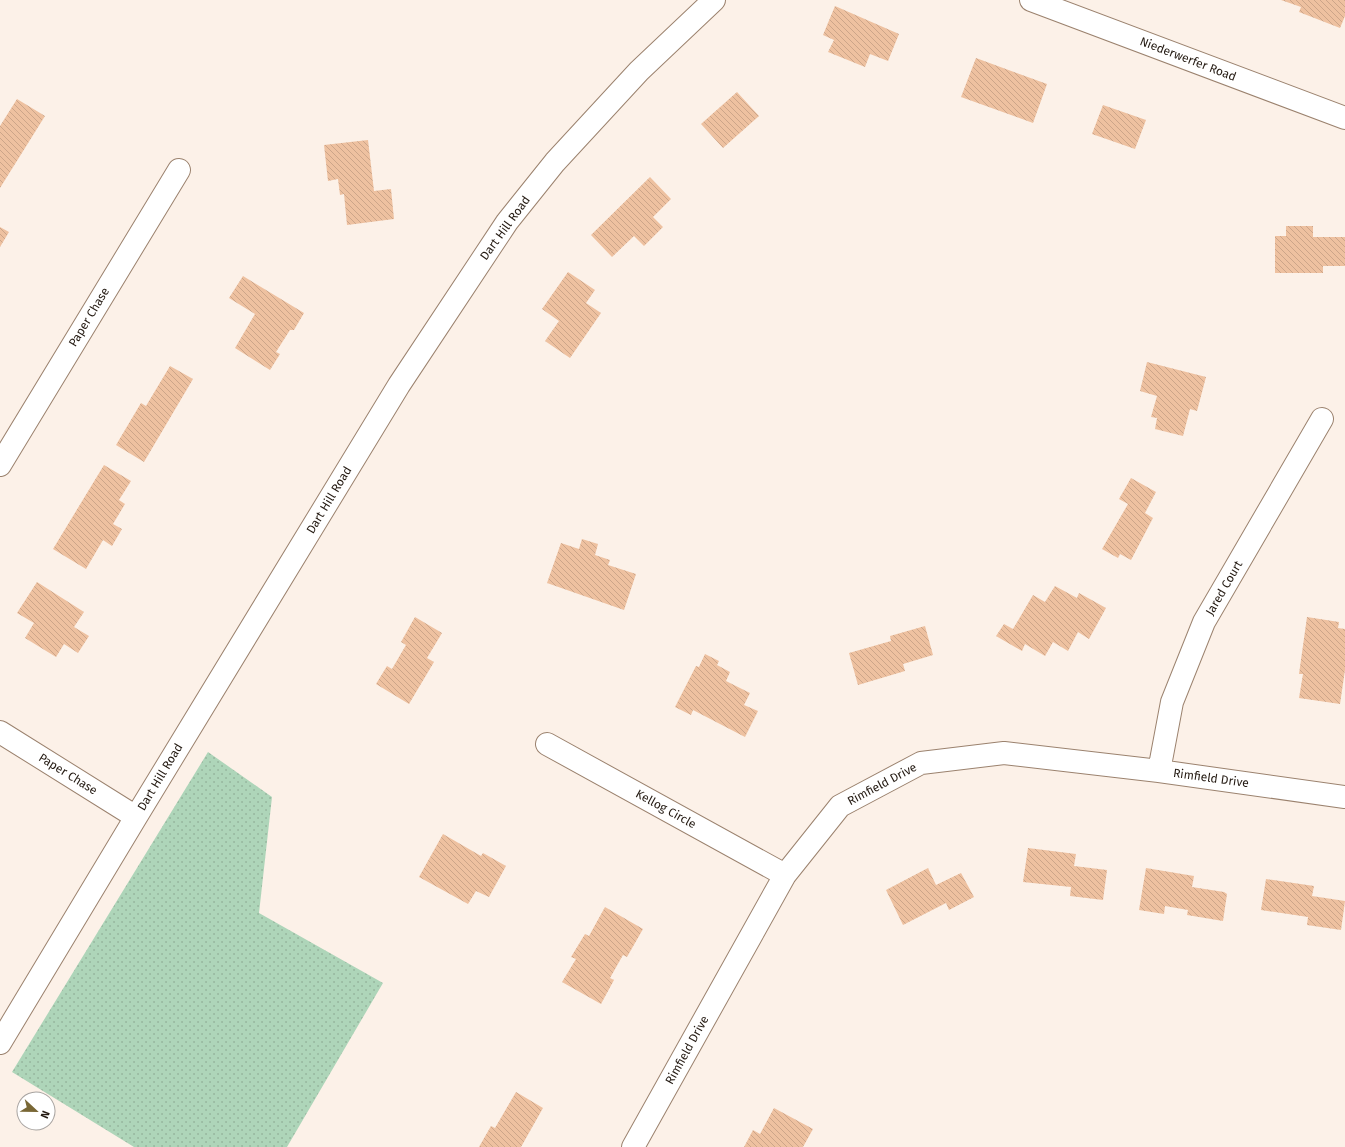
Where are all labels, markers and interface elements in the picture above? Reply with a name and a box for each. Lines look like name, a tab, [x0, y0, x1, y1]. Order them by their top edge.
street label: Niederwerfer Road	[1138, 34, 1238, 84]
street label: Dart Hill Road	[477, 193, 533, 263]
street label: Paper Chase	[66, 285, 112, 349]
street label: Dart Hill Road	[304, 464, 354, 536]
street label: Jared Court	[1203, 558, 1246, 618]
street label: Dart Hill Road	[135, 741, 185, 813]
street label: Paper Chase	[36, 750, 100, 798]
street label: Rimfield Drive	[845, 760, 919, 808]
street label: Rimfield Drive	[1172, 766, 1250, 790]
street label: Kellog Circle	[633, 787, 699, 831]
street label: Rimfield Drive	[662, 1013, 712, 1087]
north arrow	[16, 1091, 56, 1131]
text: N	[37, 1109, 52, 1120]

